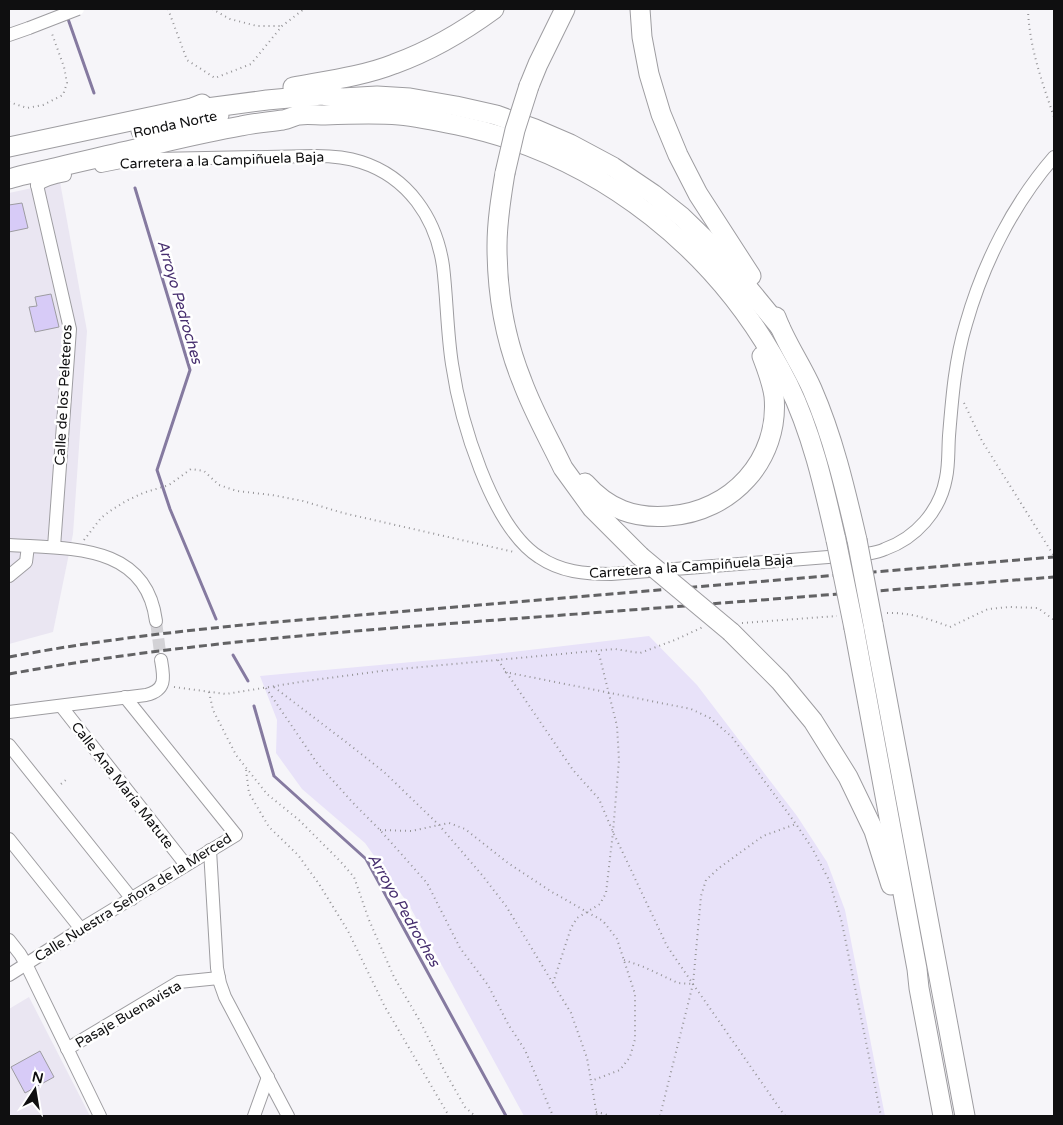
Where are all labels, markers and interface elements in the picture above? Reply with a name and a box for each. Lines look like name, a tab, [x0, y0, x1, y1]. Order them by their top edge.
street label: Ronda Norte	[132, 107, 219, 142]
street label: Carretera a la Campiñuela Baja	[120, 148, 324, 173]
water label: Arroyo Pedroches	[154, 238, 207, 368]
street label: Calle de los Peleteros	[51, 324, 76, 466]
street label: Carretera a la Campiñuela Baja	[589, 551, 794, 582]
street label: Calle Ana María Matute	[68, 718, 178, 852]
street label: Calle Nuestra Señora de la Merced	[32, 830, 235, 965]
water label: Arroyo Pedroches	[364, 850, 445, 971]
street label: Pasaje Buenavista	[72, 977, 184, 1052]
north arrow	[10, 1065, 60, 1115]
text: N	[30, 1068, 45, 1087]

